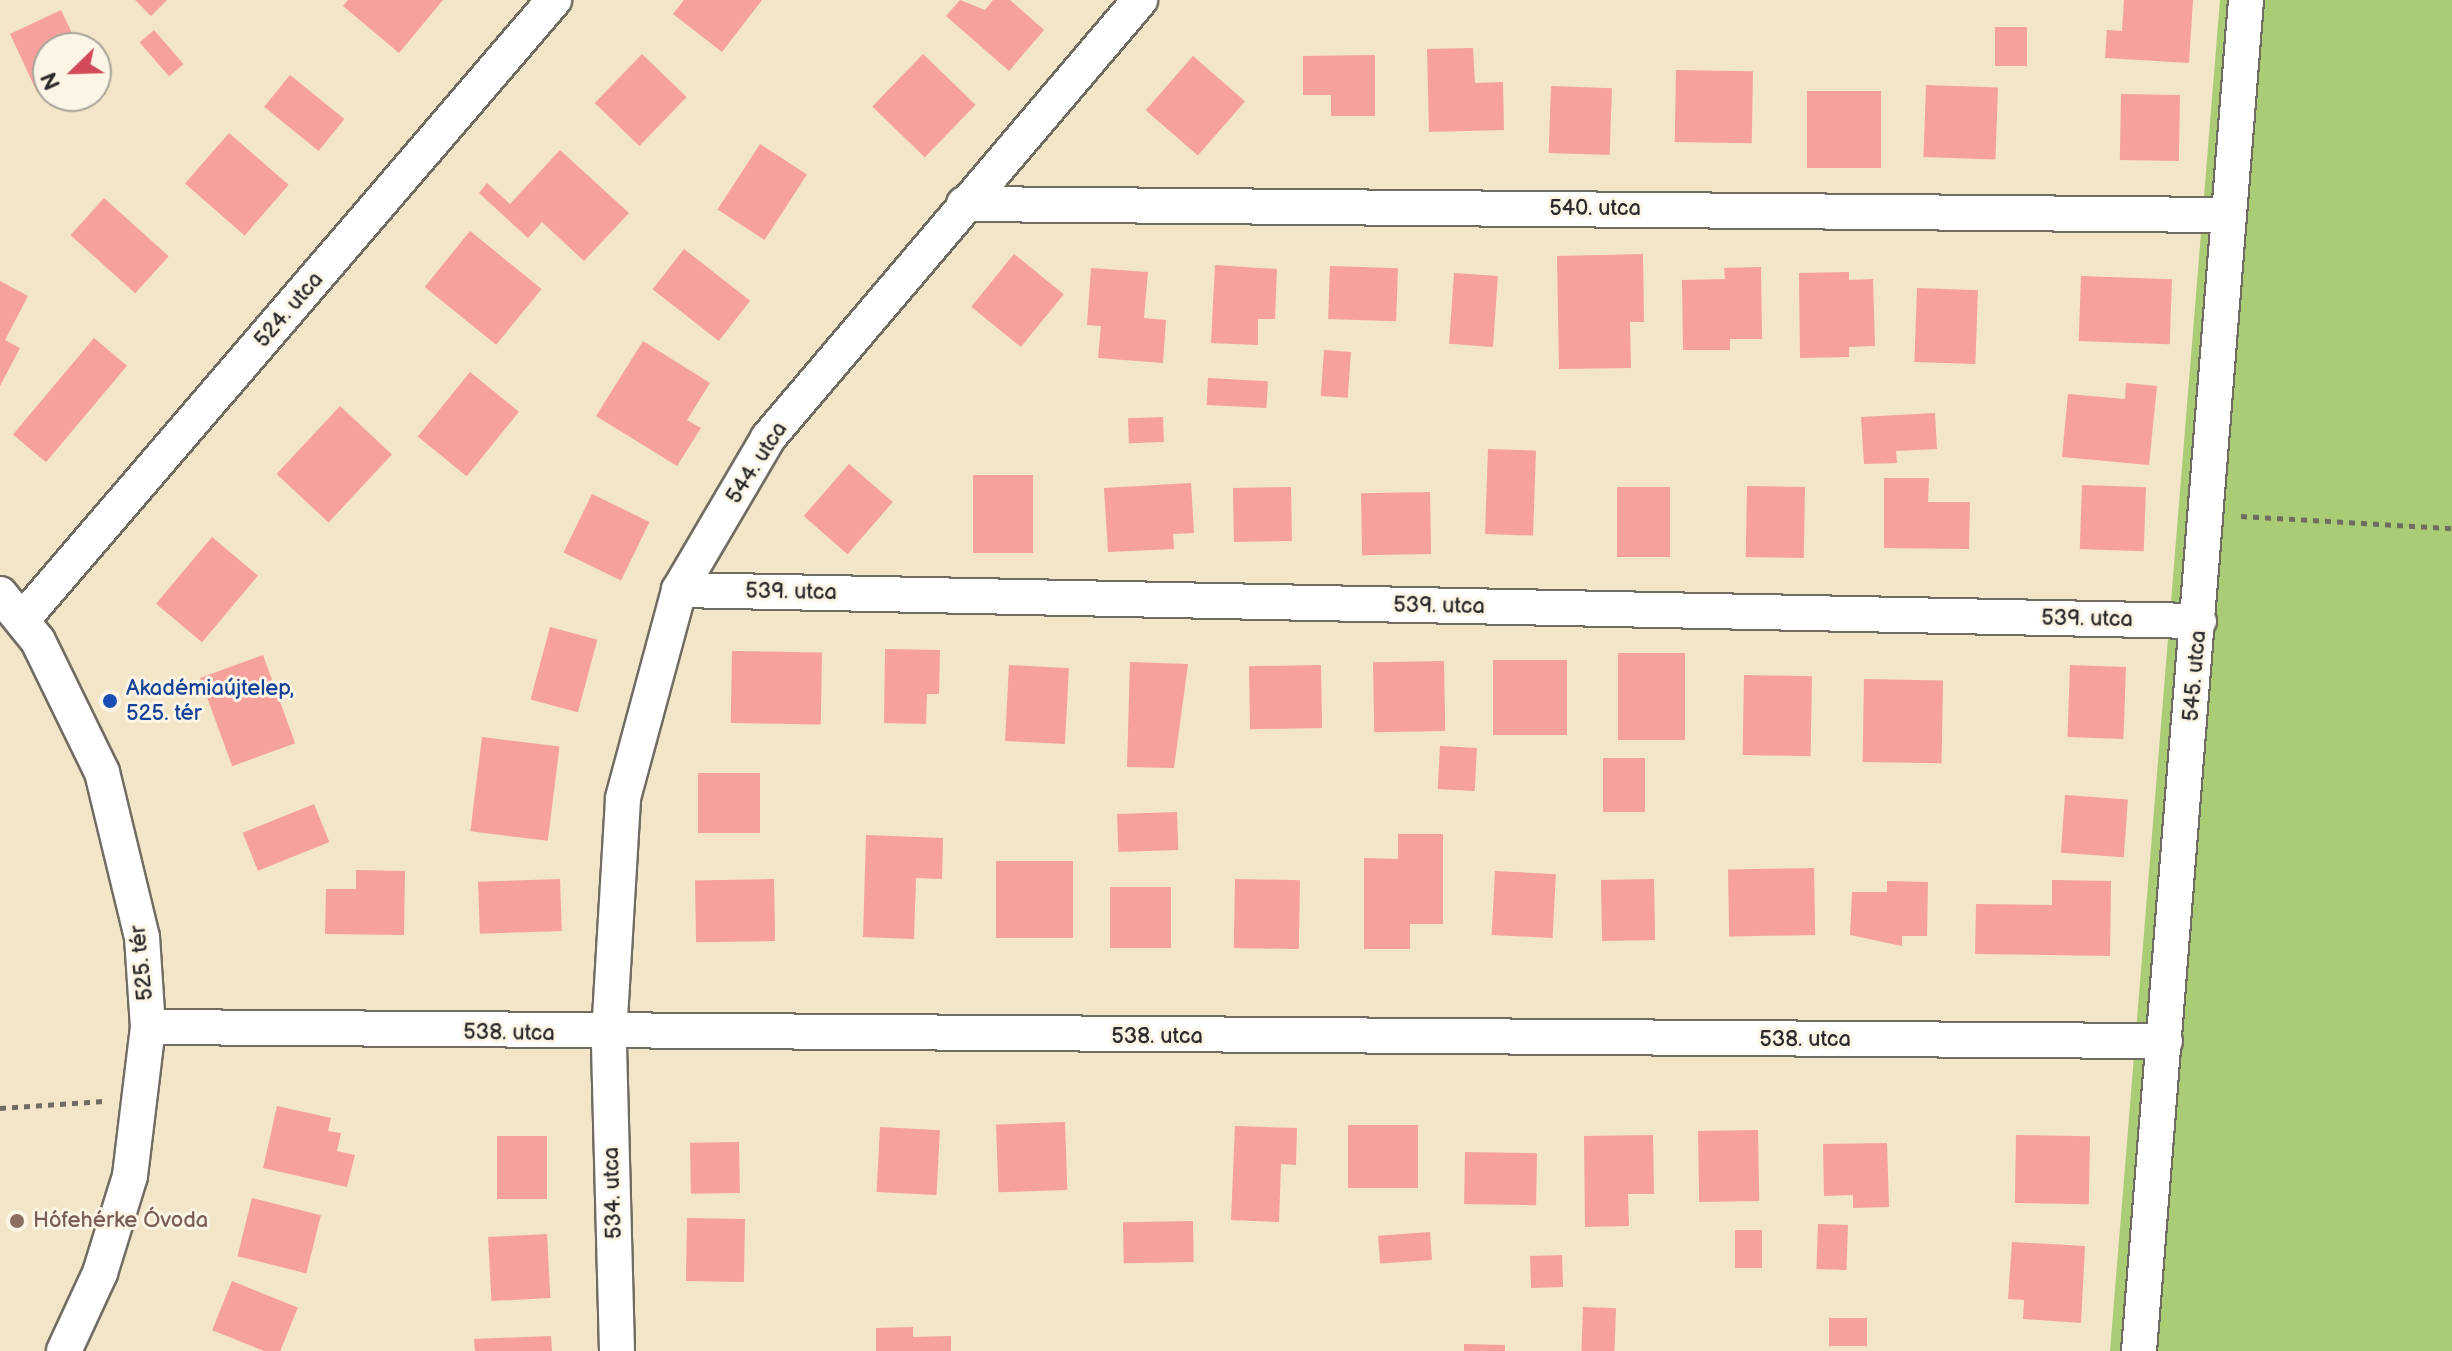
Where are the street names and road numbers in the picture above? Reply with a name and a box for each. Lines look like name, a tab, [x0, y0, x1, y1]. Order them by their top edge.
street label: 540. utca	[1549, 196, 1641, 222]
street label: 524. utca	[249, 267, 329, 353]
street label: 544. utca	[721, 417, 793, 509]
street label: 539. utca	[745, 578, 837, 606]
street label: 539. utca	[1393, 592, 1485, 620]
street label: 539. utca	[2041, 605, 2133, 633]
street label: 545. utca	[2178, 629, 2212, 723]
street label: 525. tér	[125, 924, 159, 1002]
street label: 538. utca	[463, 1019, 555, 1047]
street label: 538. utca	[1111, 1024, 1203, 1050]
street label: 538. utca	[1759, 1027, 1851, 1053]
street label: 534. utca	[598, 1146, 628, 1240]

